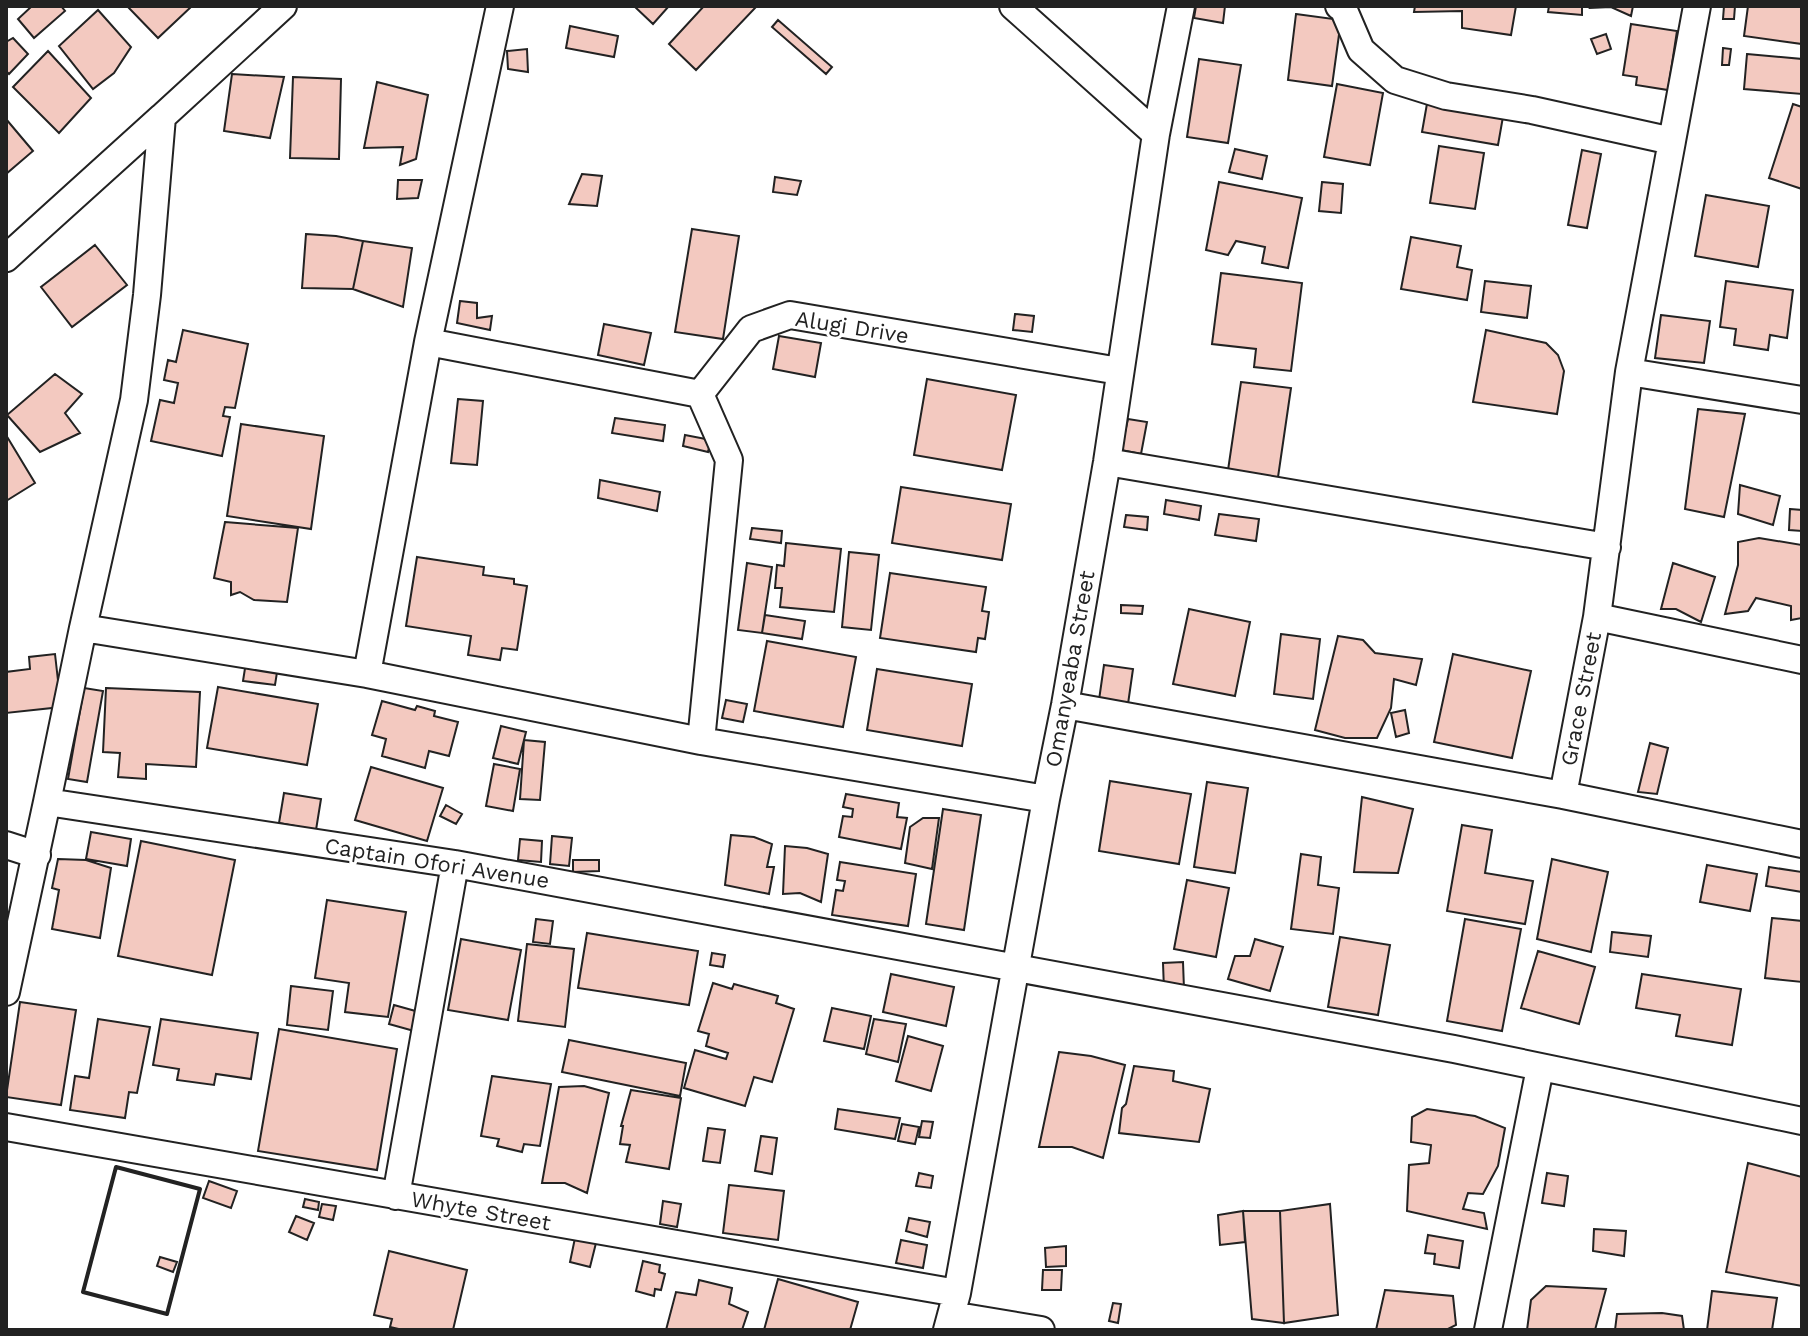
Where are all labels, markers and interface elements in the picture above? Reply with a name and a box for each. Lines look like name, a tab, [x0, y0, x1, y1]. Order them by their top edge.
street label: Alugi Drive	[793, 306, 911, 348]
street label: Omanyeaba Street	[1040, 569, 1100, 769]
street label: Grace Street	[1556, 630, 1606, 768]
street label: Captain Ofori Avenue	[323, 833, 551, 893]
street label: Whyte Street	[409, 1186, 553, 1236]

